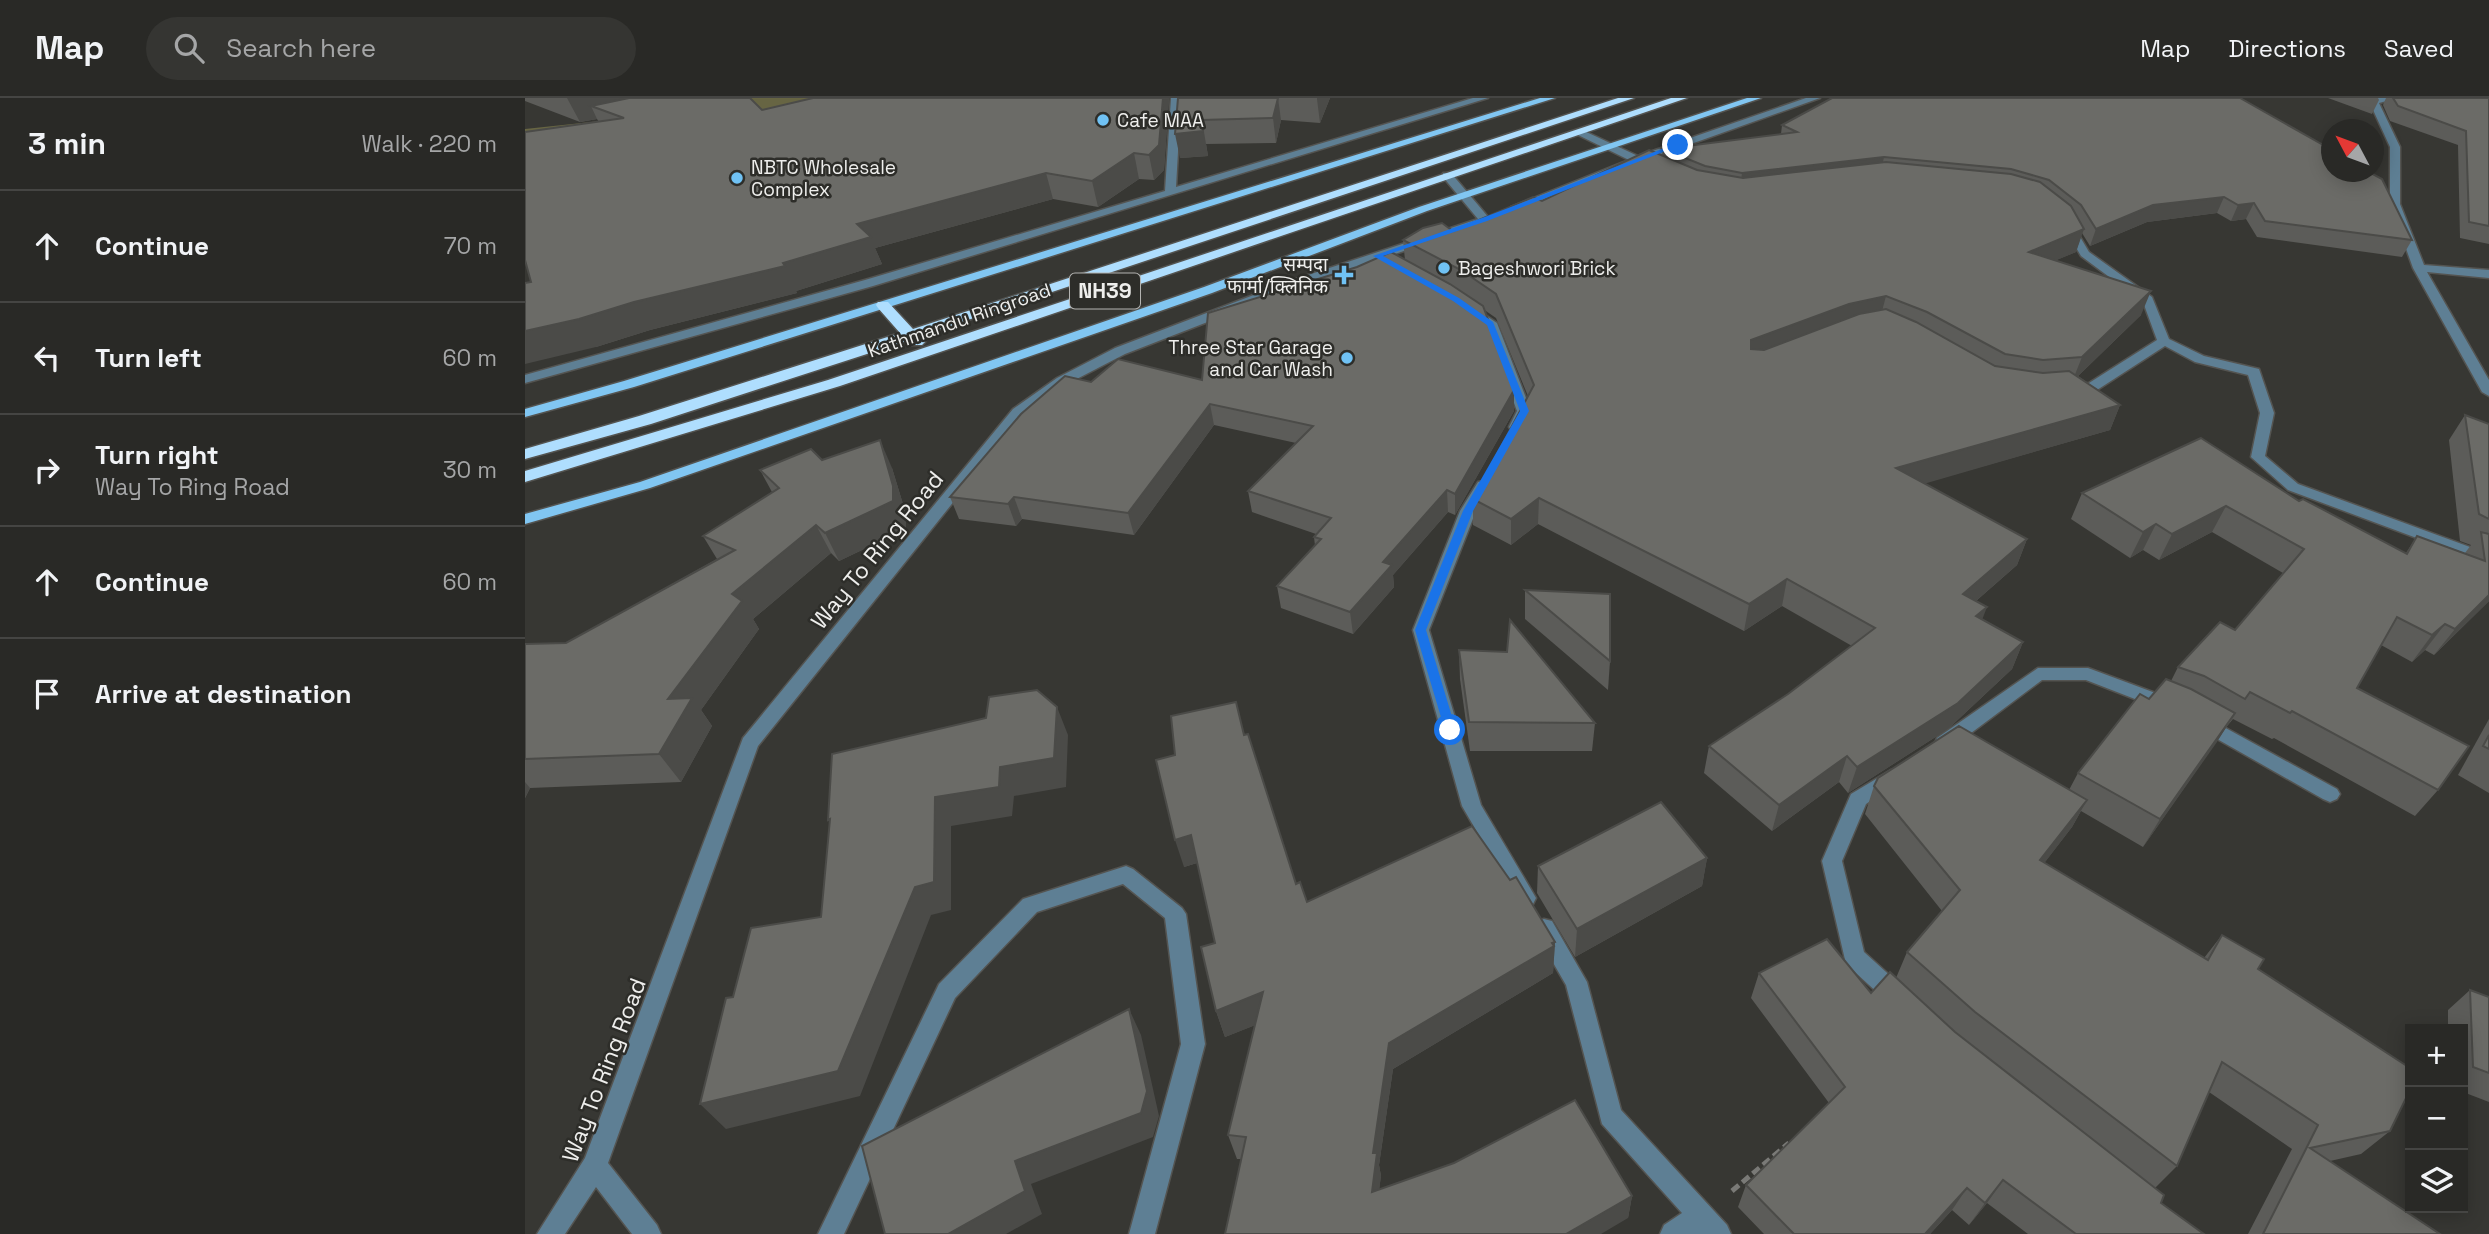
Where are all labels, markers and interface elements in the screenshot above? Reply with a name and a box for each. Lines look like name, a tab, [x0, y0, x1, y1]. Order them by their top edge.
search box	[146, 17, 636, 80]
text: Map	[35, 27, 104, 69]
icon: search	[170, 29, 208, 67]
text: Search here	[226, 31, 376, 65]
text: Map	[2140, 33, 2190, 64]
text: Directions	[2228, 33, 2346, 64]
text: Saved	[2384, 33, 2454, 64]
place label: Cafe MAA	[1117, 108, 1204, 133]
marker: Cafe MAA	[1095, 112, 1111, 128]
north arrow	[2321, 119, 2384, 182]
text: 3 min	[28, 124, 106, 163]
text: Walk · 220 m	[362, 129, 497, 159]
route end	[1662, 129, 1693, 160]
place label: NBTC Wholesale Complex	[751, 155, 896, 202]
marker: NBTC Wholesale Complex	[729, 170, 745, 186]
icon: ahead	[28, 227, 66, 265]
text: Continue	[95, 229, 209, 263]
text: 70 m	[444, 231, 497, 261]
place label: सम्पदा फार्मा/क्लिनिक	[1227, 252, 1329, 299]
place label: Bageshwori Brick	[1458, 256, 1616, 281]
marker: Bageshwori Brick	[1436, 260, 1452, 276]
marker: सम्पदा फार्मा/क्लिनिक	[1334, 265, 1354, 285]
road number: NH39	[1070, 274, 1140, 308]
street label: Kathmandu Ringroad	[864, 277, 1054, 364]
place label: Three Star Garage and Car Wash	[1168, 335, 1333, 382]
icon: left	[28, 339, 66, 377]
text: Turn left	[95, 341, 202, 375]
text: 60 m	[442, 343, 497, 373]
marker: Three Star Garage and Car Wash	[1339, 350, 1355, 366]
text: Turn right	[95, 438, 219, 472]
icon: right	[28, 451, 66, 489]
text: 30 m	[443, 455, 497, 485]
street label: Way To Ring Road	[804, 465, 950, 635]
text: Way To Ring Road	[95, 472, 290, 502]
icon: ahead	[28, 563, 66, 601]
text: Continue	[95, 565, 209, 599]
text: 60 m	[442, 567, 497, 597]
icon: arrive	[28, 675, 66, 713]
text: Arrive at destination	[95, 677, 352, 711]
route start	[1434, 714, 1465, 745]
street label: Way To Ring Road	[555, 974, 653, 1166]
map controls	[2405, 1024, 2468, 1213]
button: +	[2405, 1024, 2468, 1087]
button: −	[2405, 1087, 2468, 1150]
button: layers	[2405, 1150, 2468, 1213]

